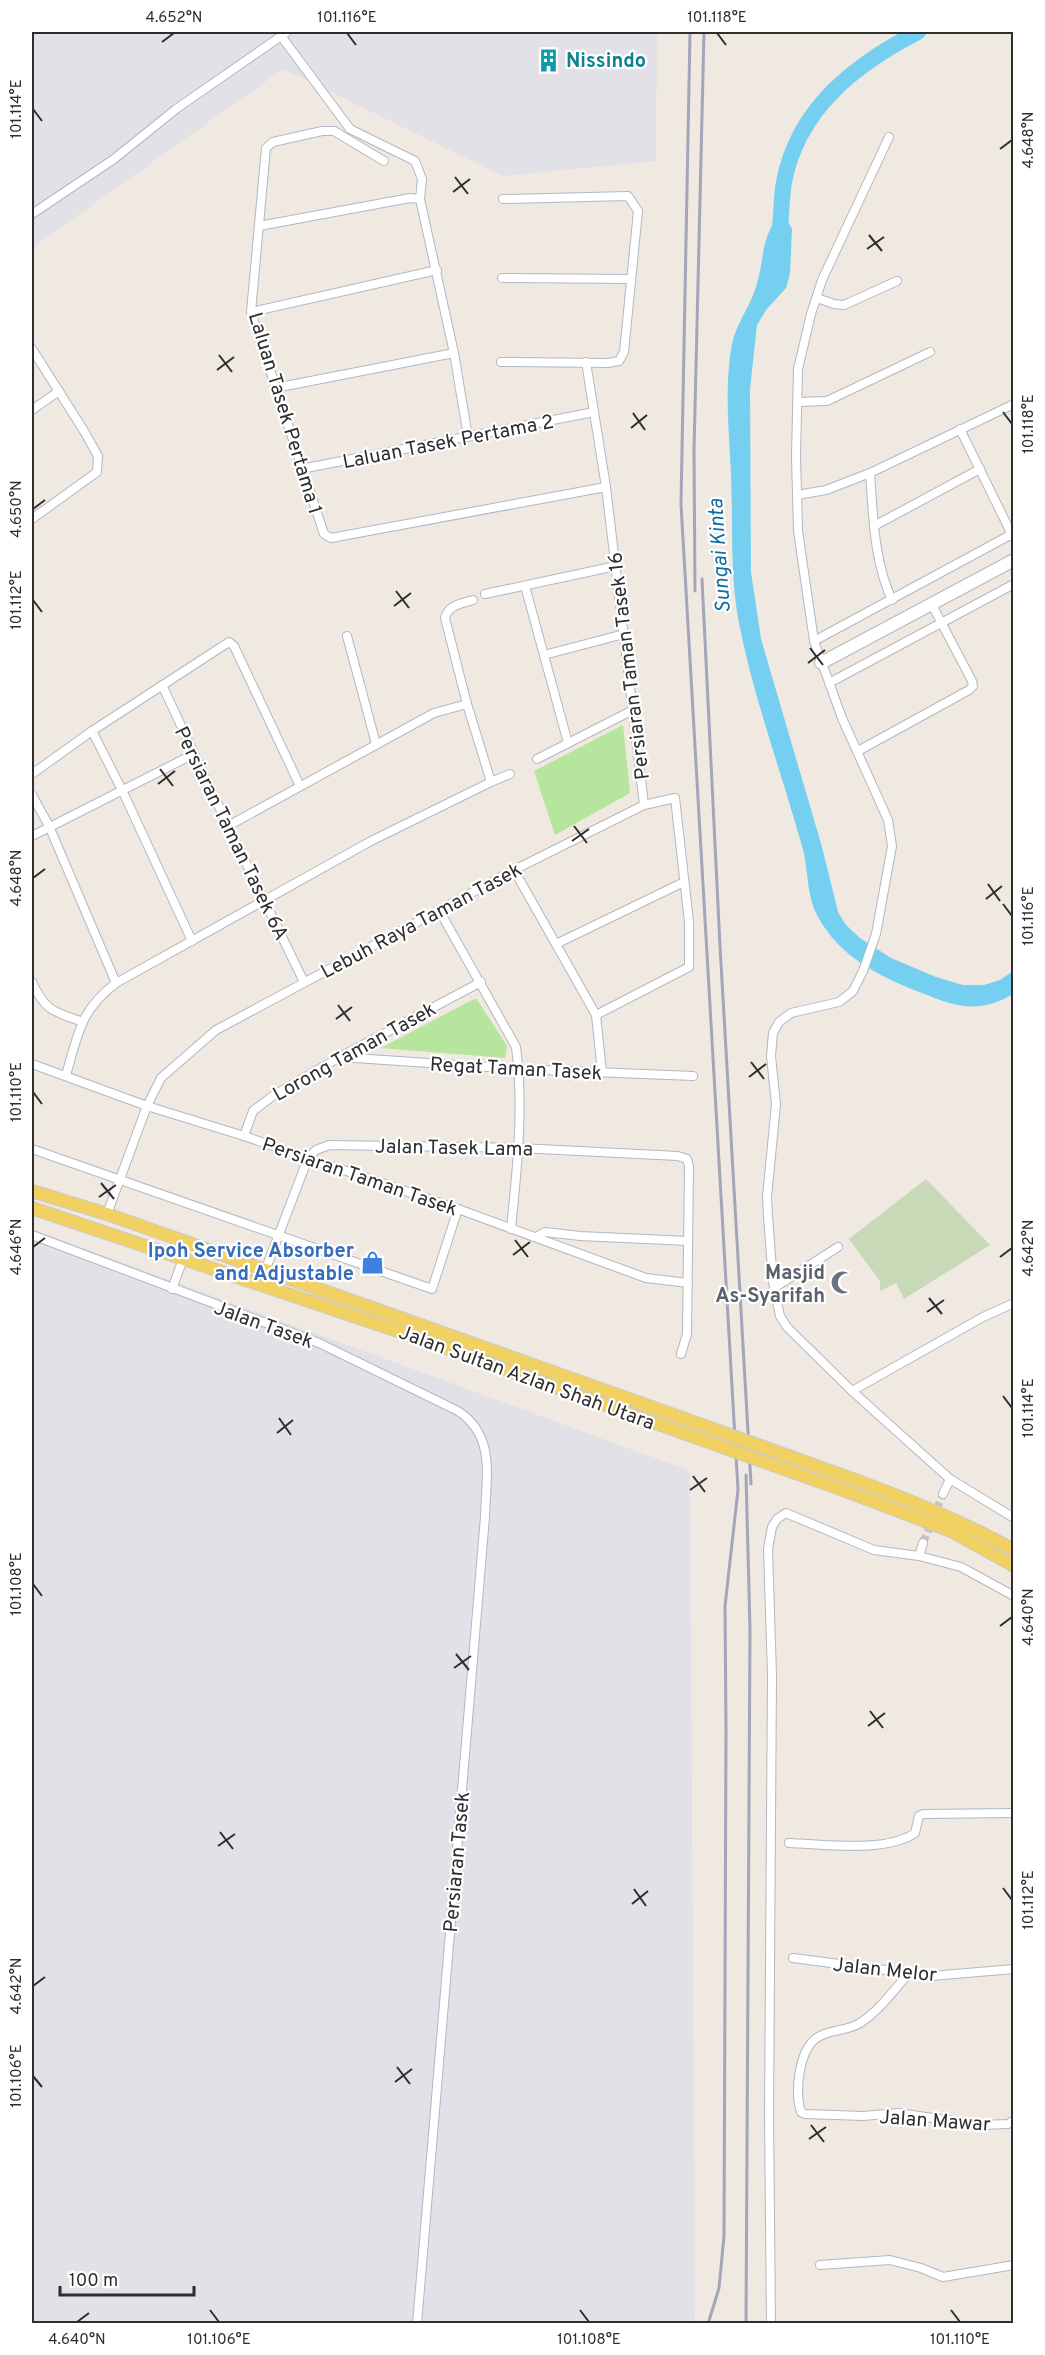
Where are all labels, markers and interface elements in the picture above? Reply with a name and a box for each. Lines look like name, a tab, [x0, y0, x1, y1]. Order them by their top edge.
text: 4.652°N	[146, 9, 202, 28]
text: 101.116°E	[317, 9, 377, 28]
text: 101.118°E	[687, 9, 747, 28]
building icon: Nissindo	[535, 47, 561, 73]
place label: Nissindo	[566, 49, 646, 75]
text: 101.114°E	[8, 79, 27, 139]
text: 4.648°N	[1020, 112, 1039, 168]
street label: Laluan Tasek Pertama 1	[241, 309, 327, 518]
text: 101.118°E	[1020, 394, 1039, 454]
street label: Laluan Tasek Pertama 2	[340, 410, 556, 476]
text: 4.650°N	[8, 480, 27, 538]
water label: Sungai Kinta	[703, 497, 738, 614]
street label: Persiaran Taman Tasek 16	[603, 550, 657, 781]
text: 101.112°E	[8, 570, 27, 630]
street label: Persiaran Taman Tasek 6A	[167, 723, 293, 945]
text: 4.648°N	[8, 850, 27, 906]
street label: Lebuh Raya Taman Tasek	[317, 858, 527, 986]
text: 101.116°E	[1020, 886, 1039, 946]
street label: Lorong Taman Tasek	[269, 997, 441, 1108]
street label: Regat Taman Tasek	[429, 1052, 603, 1087]
text: 101.110°E	[8, 1062, 27, 1122]
street label: Persiaran Taman Tasek	[258, 1132, 461, 1224]
street label: Jalan Tasek Lama	[375, 1135, 533, 1163]
text: 4.646°N	[8, 1219, 27, 1275]
text: 4.642°N	[1020, 1220, 1039, 1276]
place label: Ipoh Service Absorber and Adjustable	[148, 1239, 355, 1288]
shop icon: Ipoh Service Absorber and Adjustable	[359, 1249, 385, 1275]
place label: Masjid As-Syarifah	[715, 1261, 825, 1310]
mosque icon: Masjid As-Syarifah	[830, 1270, 856, 1296]
street label: Jalan Tasek	[210, 1296, 317, 1356]
street label: Jalan Sultan Azlan Shah Utara	[395, 1320, 658, 1437]
text: 101.114°E	[1020, 1378, 1039, 1438]
text: 101.108°E	[8, 1552, 27, 1616]
text: 4.640°N	[1020, 1588, 1039, 1646]
street label: Persiaran Tasek	[439, 1791, 477, 1934]
text: 101.112°E	[1020, 1870, 1039, 1930]
street label: Jalan Melor	[832, 1953, 938, 1989]
text: 4.642°N	[8, 1958, 27, 2014]
text: 101.106°E	[8, 2044, 27, 2108]
street label: Jalan Mawar	[878, 2105, 992, 2139]
scale bar	[60, 2259, 194, 2297]
text: 100 m	[69, 2270, 118, 2293]
text: 4.640°N	[48, 2331, 106, 2350]
text: 101.106°E	[187, 2331, 251, 2350]
text: 101.108°E	[557, 2331, 621, 2350]
text: 101.110°E	[930, 2331, 990, 2350]

